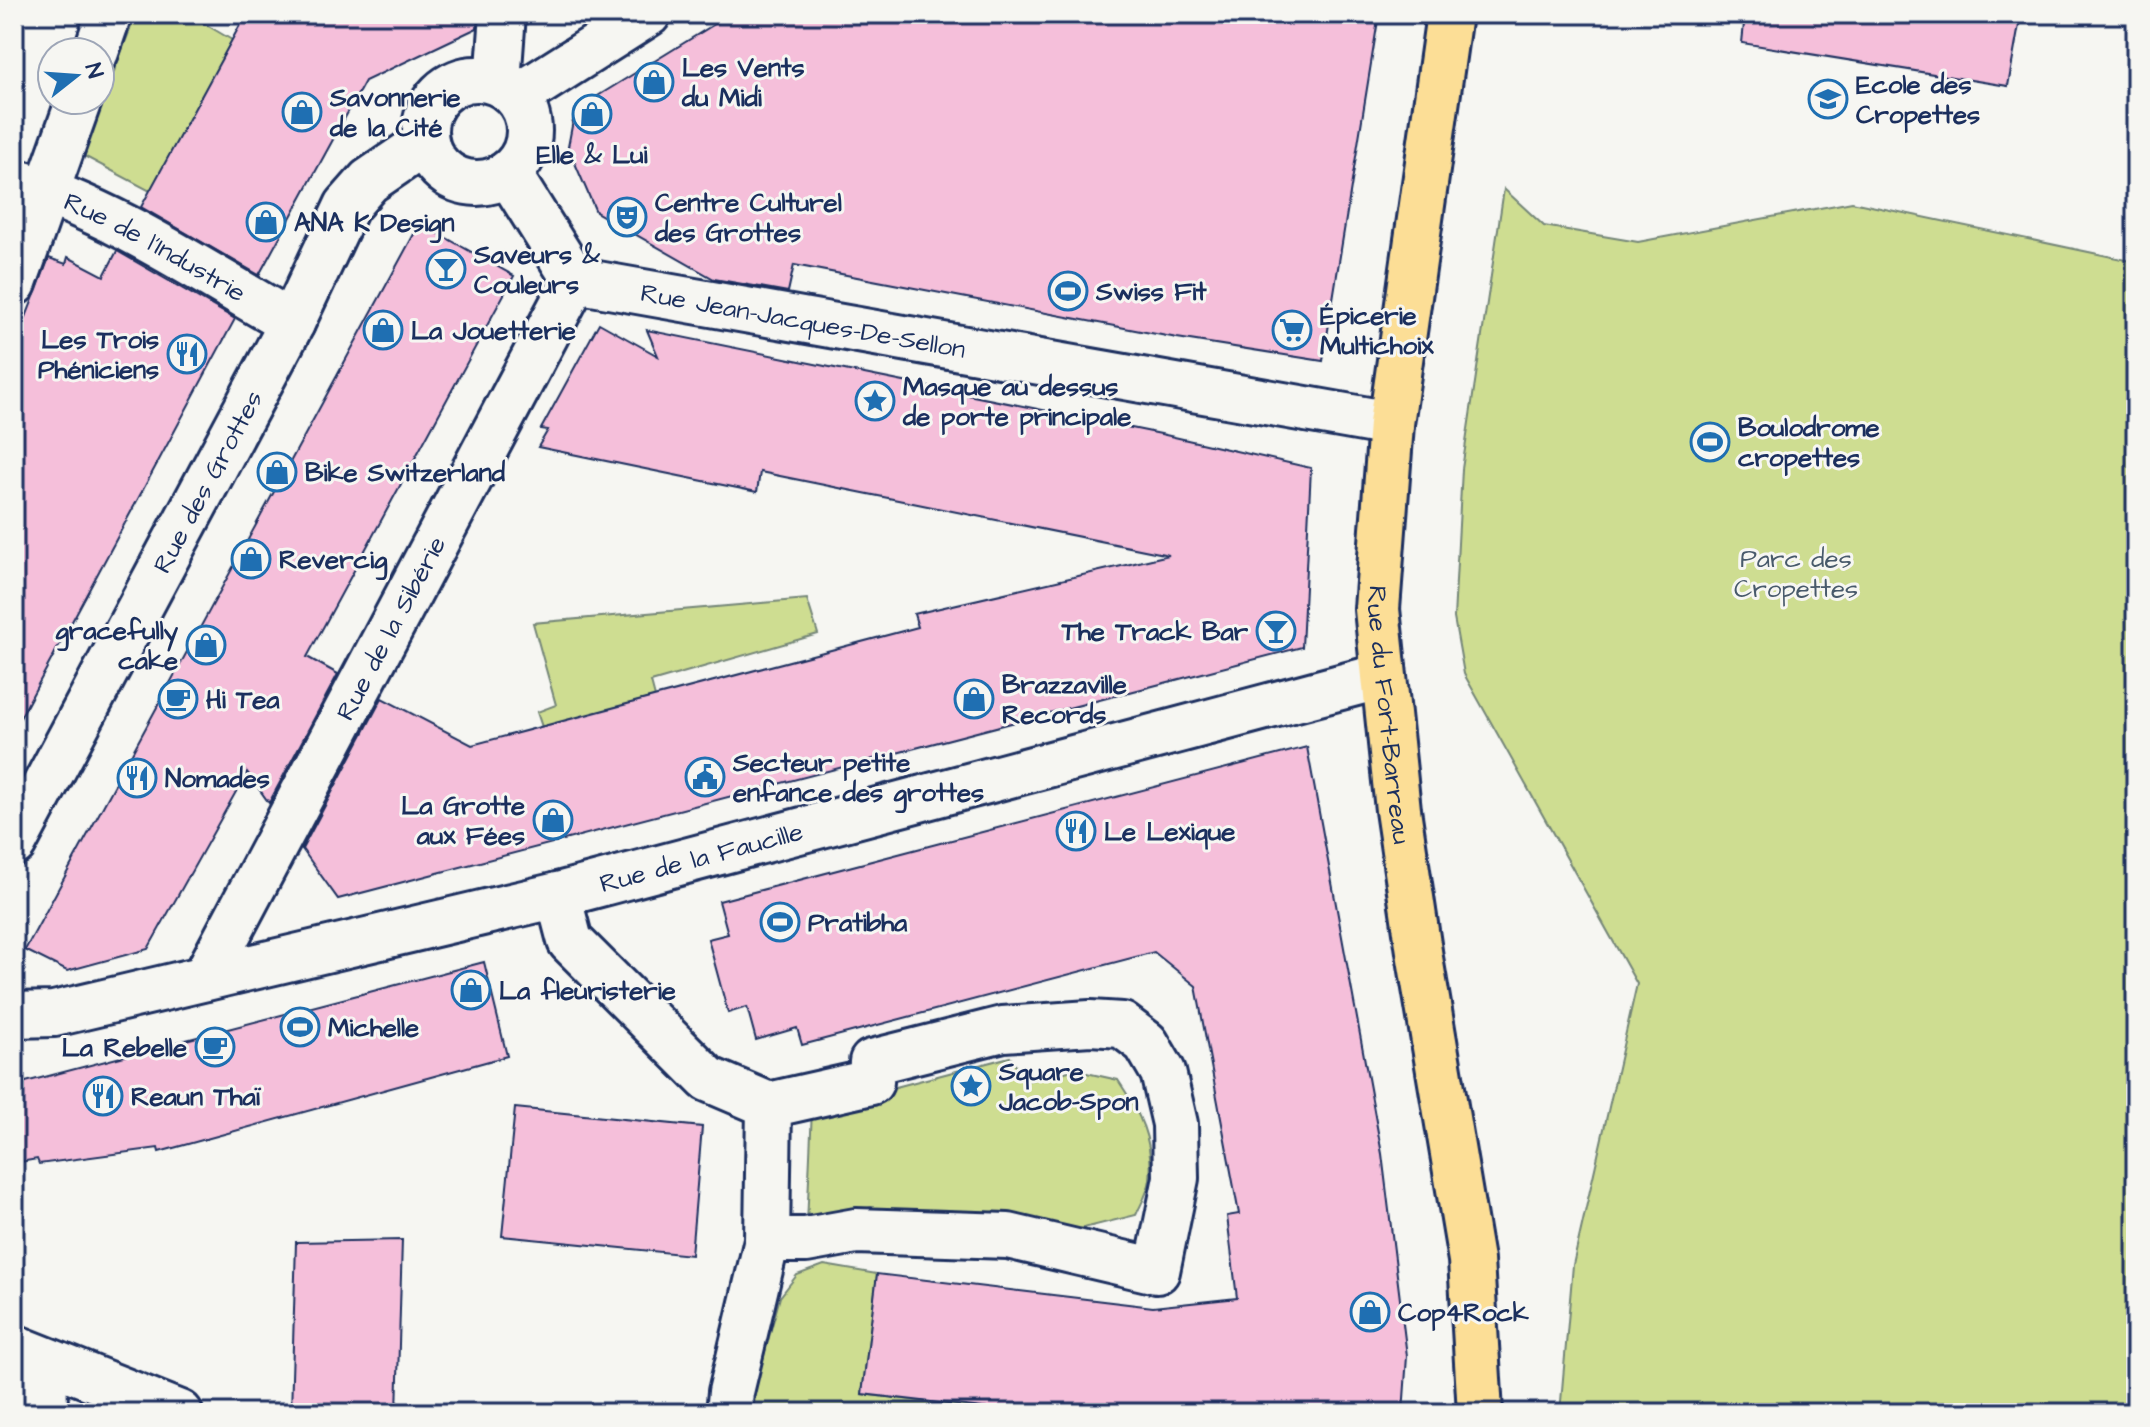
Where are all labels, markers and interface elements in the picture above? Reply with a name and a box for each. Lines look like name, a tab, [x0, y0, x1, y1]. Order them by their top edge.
north arrow	[36, 36, 116, 116]
place label: Les Vents du Midi	[681, 50, 804, 116]
text: N	[77, 59, 111, 82]
shop icon: Les Vents du Midi	[633, 61, 675, 103]
place label: Ecole des Cropettes	[1856, 67, 1980, 133]
school or university icon: Ecole des Cropettes	[1807, 78, 1849, 120]
place label: Savonnerie de la Cité	[329, 80, 460, 146]
shop icon: Savonnerie de la Cité	[281, 91, 323, 133]
shop icon: Elle & Lui	[571, 93, 613, 135]
place label: Elle & Lui	[536, 137, 648, 173]
street label: Rue de l'Industrie	[58, 184, 252, 311]
place label: Centre Culturel des Grottes	[654, 185, 842, 251]
theatre icon: Centre Culturel des Grottes	[606, 196, 648, 238]
shop icon: ANA K Design	[245, 201, 287, 243]
place label: ANA K Design	[294, 205, 455, 244]
place label: Saveurs & Couleurs	[473, 237, 600, 303]
bar icon: Saveurs & Couleurs	[425, 248, 467, 290]
sports icon: Swiss Fit	[1047, 270, 1089, 312]
place label: Swiss Fit	[1095, 274, 1207, 310]
street label: Rue Jean-Jacques-De-Sellon	[638, 275, 968, 368]
place label: Épicerie Multichoix	[1320, 298, 1434, 364]
shop icon: La Jouetterie	[362, 309, 404, 351]
supermarket icon: Épicerie Multichoix	[1271, 309, 1313, 351]
place label: La Jouetterie	[411, 313, 576, 349]
place label: Les Trois Phéniciens	[38, 322, 159, 388]
restaurant icon: Les Trois Phéniciens	[166, 333, 208, 375]
place label: Masque au dessus de porte principale	[902, 369, 1131, 435]
place icon: Masque au dessus de porte principale	[854, 380, 896, 422]
street label: Rue des Grottes	[145, 384, 272, 580]
place label: Boulodrome cropettes	[1738, 410, 1880, 476]
sports icon: Boulodrome cropettes	[1689, 421, 1731, 463]
shop icon: Bike Switzerland	[256, 451, 298, 493]
place label: Bike Switzerland	[305, 455, 506, 491]
street label: Rue de la Sibérie	[328, 530, 455, 727]
shop icon: Revercig	[230, 538, 272, 580]
park label: Parc des Cropettes	[1734, 541, 1858, 607]
place label: Revercig	[279, 542, 388, 581]
street label: Rue du Fort-Barreau	[1358, 584, 1420, 847]
bar icon: The Track Bar	[1255, 610, 1297, 652]
place label: gracefully cake	[55, 613, 179, 679]
place label: The Track Bar	[1061, 614, 1249, 650]
shop icon: gracefully cake	[185, 624, 227, 666]
place label: Brazzaville Records	[1002, 667, 1127, 733]
cafe icon: Hi Tea	[157, 678, 199, 720]
shop icon: Brazzaville Records	[953, 678, 995, 720]
place label: Hi Tea	[206, 682, 280, 718]
place label: Secteur petite enfance des grottes	[732, 745, 984, 814]
public building icon: Secteur petite enfance des grottes	[684, 756, 726, 798]
restaurant icon: Nomades	[116, 757, 158, 799]
place label: Nomades	[165, 761, 270, 797]
place label: La Grotte aux Fées	[401, 788, 525, 854]
shop icon: La Grotte aux Fées	[532, 799, 574, 841]
restaurant icon: Le Lexique	[1055, 810, 1097, 852]
street label: Rue de la Faucille	[596, 814, 807, 902]
place label: Le Lexique	[1104, 814, 1235, 850]
sports icon: Pratibha	[759, 901, 801, 943]
place label: Pratibha	[808, 905, 908, 941]
shop icon: La fleuristerie	[450, 969, 492, 1011]
place label: La fleuristerie	[499, 973, 676, 1009]
sports icon: Michelle	[279, 1006, 321, 1048]
place label: Michelle	[328, 1010, 419, 1046]
cafe icon: La Rebelle	[194, 1026, 236, 1068]
place label: La Rebelle	[62, 1030, 187, 1066]
place label: Square Jacob-Spon	[998, 1054, 1139, 1120]
place icon: Square Jacob-Spon	[950, 1065, 992, 1107]
restaurant icon: Reaun Thaï	[82, 1075, 124, 1117]
place label: Reaun Thaï	[131, 1079, 262, 1115]
shop icon: Cop4Rock	[1349, 1291, 1391, 1333]
place label: Cop4Rock	[1398, 1295, 1530, 1331]

